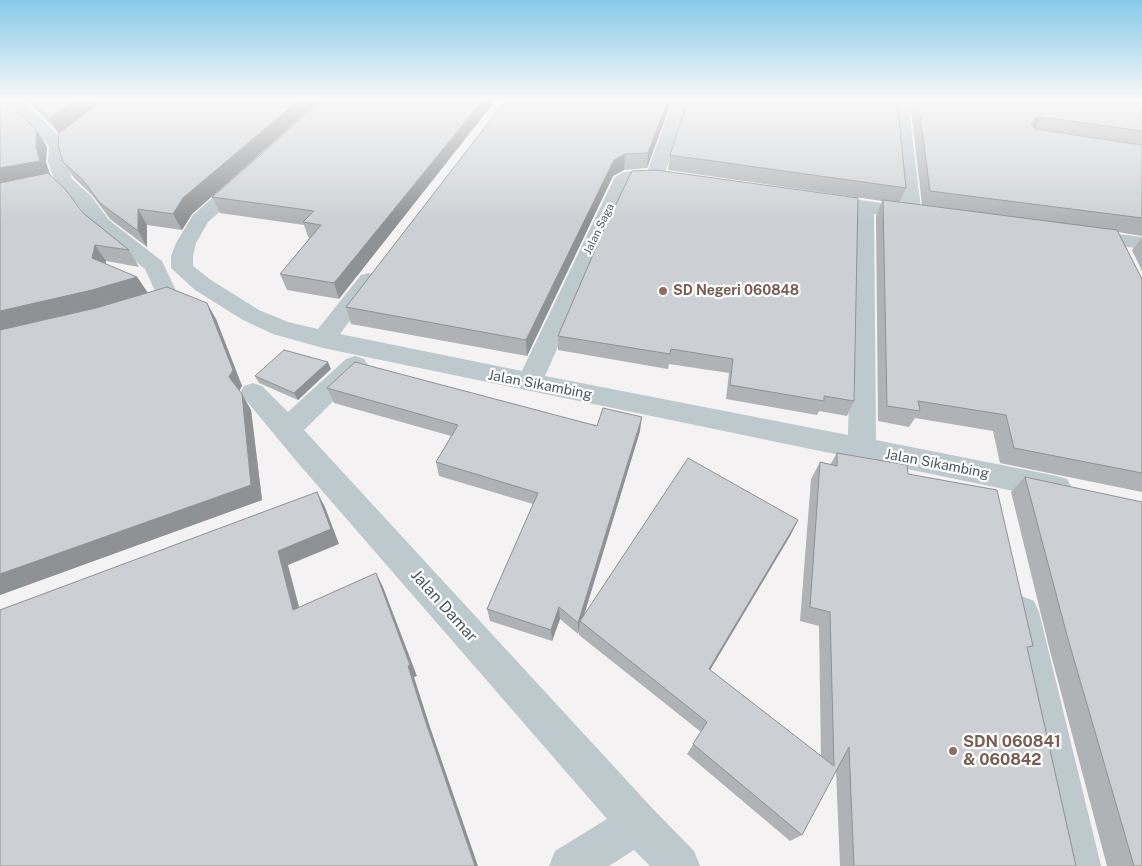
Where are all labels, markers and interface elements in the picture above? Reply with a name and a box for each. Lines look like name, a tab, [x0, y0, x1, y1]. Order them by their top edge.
street label: Jalan Saga	[581, 201, 617, 257]
place label: SD Negeri 060848	[673, 283, 799, 299]
marker: SD Negeri 060848	[657, 285, 669, 297]
street label: Jalan Sikambing	[486, 367, 594, 403]
street label: Jalan Sikambing	[883, 446, 991, 482]
street label: Jalan Damar	[407, 566, 481, 646]
place label: SDN 060841 & 060842	[963, 732, 1061, 770]
marker: SDN 060841 & 060842	[947, 745, 959, 757]

